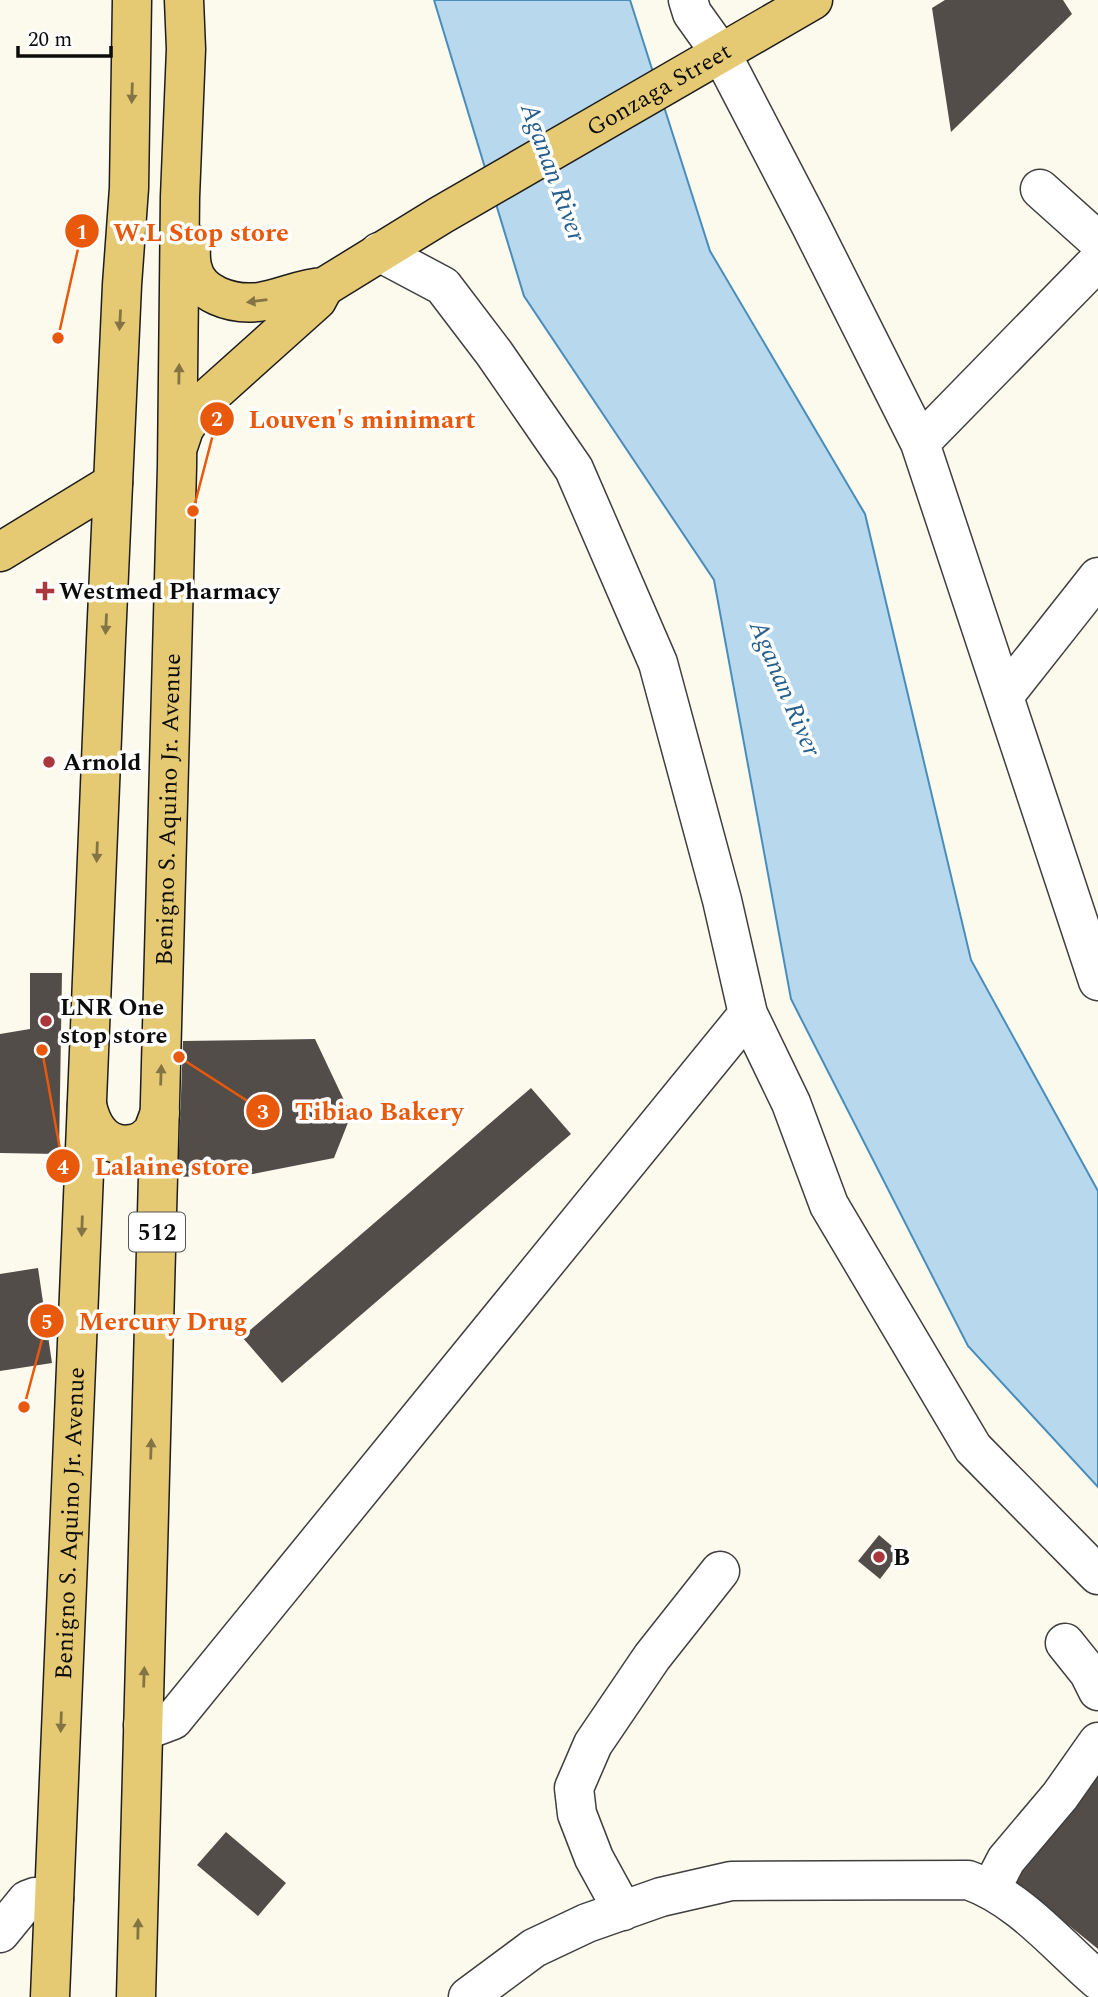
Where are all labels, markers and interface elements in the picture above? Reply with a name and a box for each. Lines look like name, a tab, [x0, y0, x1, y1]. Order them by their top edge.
scale bar	[18, 14, 110, 58]
text: 20 m	[28, 24, 72, 56]
street label: Gonzaga Street	[580, 34, 738, 146]
one-way arrow	[126, 82, 137, 104]
water label: Aganan River	[509, 97, 597, 248]
callout: W.L Stop store	[64, 208, 303, 255]
text: W.L Stop store	[113, 213, 289, 253]
text: 1	[76, 217, 88, 249]
one-way arrow	[246, 295, 268, 306]
one-way arrow	[115, 309, 126, 331]
one-way arrow	[173, 363, 185, 385]
callout: Louven's minimart	[199, 395, 489, 442]
text: Louven's minimart	[249, 400, 475, 440]
text: 2	[211, 404, 223, 436]
place label: Westmed Pharmacy	[59, 574, 281, 610]
marker: Westmed Pharmacy	[37, 583, 53, 599]
one-way arrow	[101, 613, 112, 635]
water label: Aganan River	[738, 613, 832, 764]
street label: Benigno S. Aquino Jr. Avenue	[147, 653, 191, 966]
place label: Arnold	[63, 745, 142, 781]
marker: Arnold	[41, 754, 57, 770]
one-way arrow	[91, 841, 102, 863]
place label: LNR One stop store	[60, 990, 168, 1054]
marker: LNR One stop store	[38, 1013, 54, 1029]
one-way arrow	[155, 1064, 167, 1086]
callout: Tibiao Bakery	[245, 1088, 477, 1135]
text: Tibiao Bakery	[295, 1092, 465, 1132]
text: 3	[257, 1097, 269, 1129]
callout: Lalaine store	[46, 1143, 264, 1190]
text: Lalaine store	[94, 1147, 250, 1187]
text: 4	[57, 1152, 69, 1184]
road number: 512	[129, 1212, 185, 1252]
one-way arrow	[76, 1215, 87, 1237]
callout: Mercury Drug	[30, 1298, 262, 1345]
text: Mercury Drug	[78, 1302, 248, 1342]
text: 5	[41, 1307, 53, 1339]
street label: Benigno S. Aquino Jr. Avenue	[46, 1366, 95, 1680]
one-way arrow	[145, 1438, 156, 1460]
place label: B	[893, 1540, 910, 1576]
marker: B	[871, 1549, 887, 1565]
one-way arrow	[139, 1666, 150, 1688]
one-way arrow	[56, 1712, 67, 1734]
one-way arrow	[132, 1918, 143, 1940]

